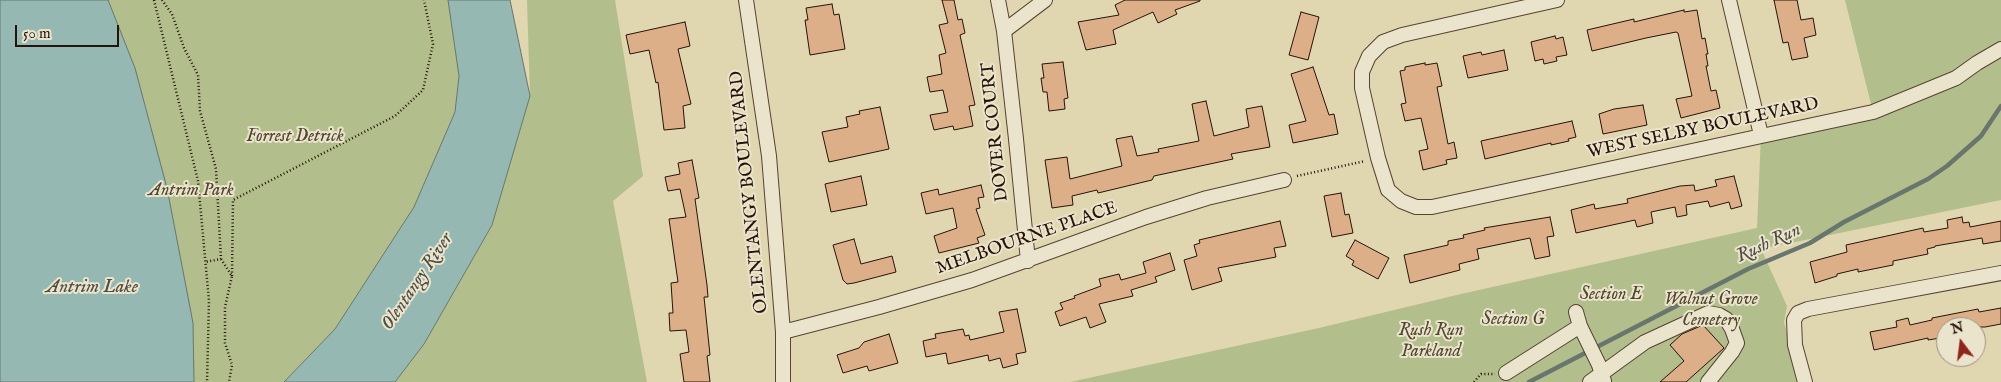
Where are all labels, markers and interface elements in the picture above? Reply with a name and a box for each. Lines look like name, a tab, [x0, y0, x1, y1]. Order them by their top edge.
scale bar	[18, 15, 121, 47]
text: 50 m	[23, 24, 51, 43]
street label: DOVER COURT	[978, 61, 1014, 203]
street label: OLENTANGY BOULEVARD	[727, 70, 773, 314]
street label: WEST SELBY BOULEVARD	[1585, 94, 1821, 164]
park label: Forrest Detrick	[246, 126, 344, 148]
park label: Antrim Park	[148, 180, 234, 202]
street label: MELBOURNE PLACE	[934, 198, 1120, 280]
water label: Rush Run	[1733, 219, 1805, 269]
water label: Olentangy River	[377, 229, 459, 335]
water label: Antrim Lake	[46, 277, 138, 299]
park label: Section E	[1580, 284, 1642, 306]
park label: Walnut Grove Cemetery	[1664, 289, 1758, 332]
park label: Section G	[1482, 309, 1544, 331]
north arrow	[1936, 317, 1986, 367]
text: N	[1949, 318, 1966, 339]
park label: Rush Run Parkland	[1398, 320, 1464, 362]

